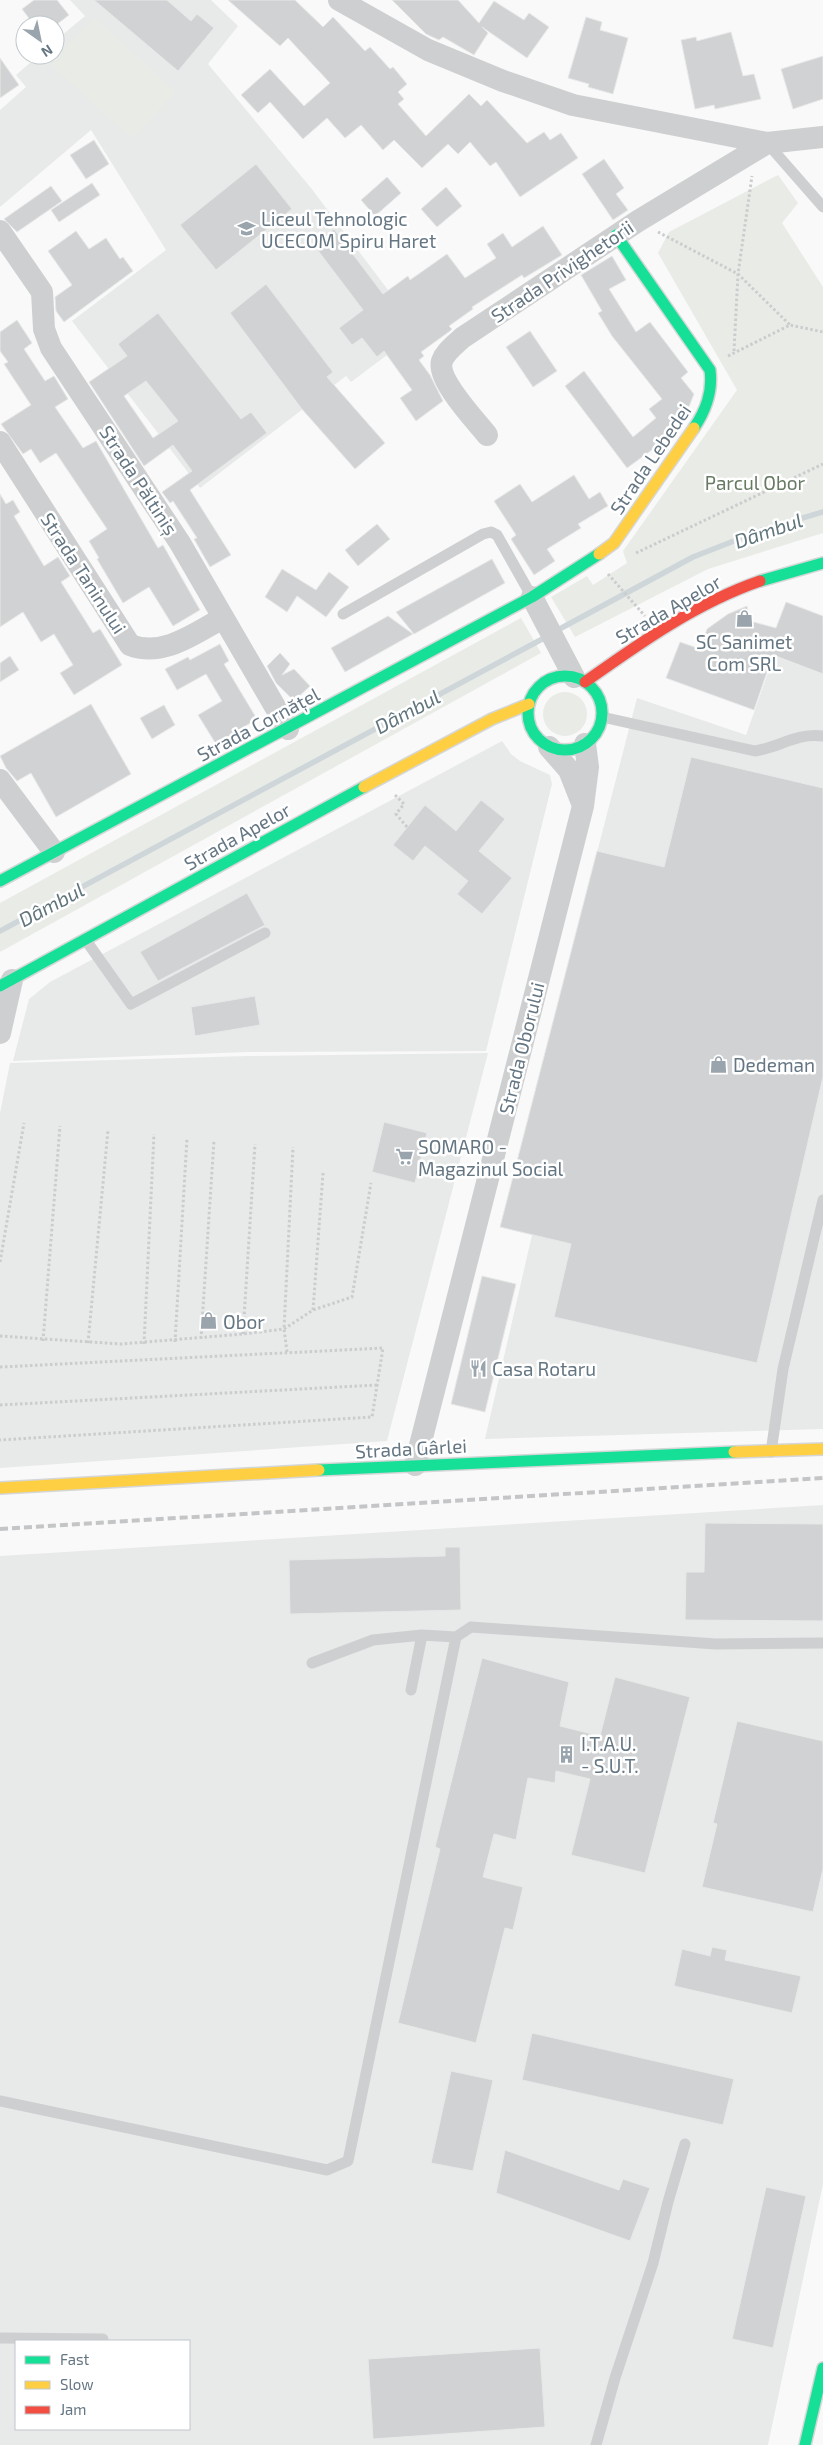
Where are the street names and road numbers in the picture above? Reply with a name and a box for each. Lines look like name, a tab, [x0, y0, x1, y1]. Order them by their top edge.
street label: Strada Privighetorii	[486, 215, 638, 327]
street label: Strada Lebedei	[605, 399, 695, 519]
street label: Strada Păltiniș	[93, 421, 183, 540]
street label: Strada Taninului	[36, 508, 132, 638]
street label: Strada Apelor	[611, 569, 725, 648]
street label: Strada Cornățel	[193, 682, 324, 768]
street label: Strada Apelor	[180, 797, 295, 875]
street label: Strada Oborului	[493, 980, 549, 1116]
street label: Strada Gârlei	[355, 1434, 467, 1462]

